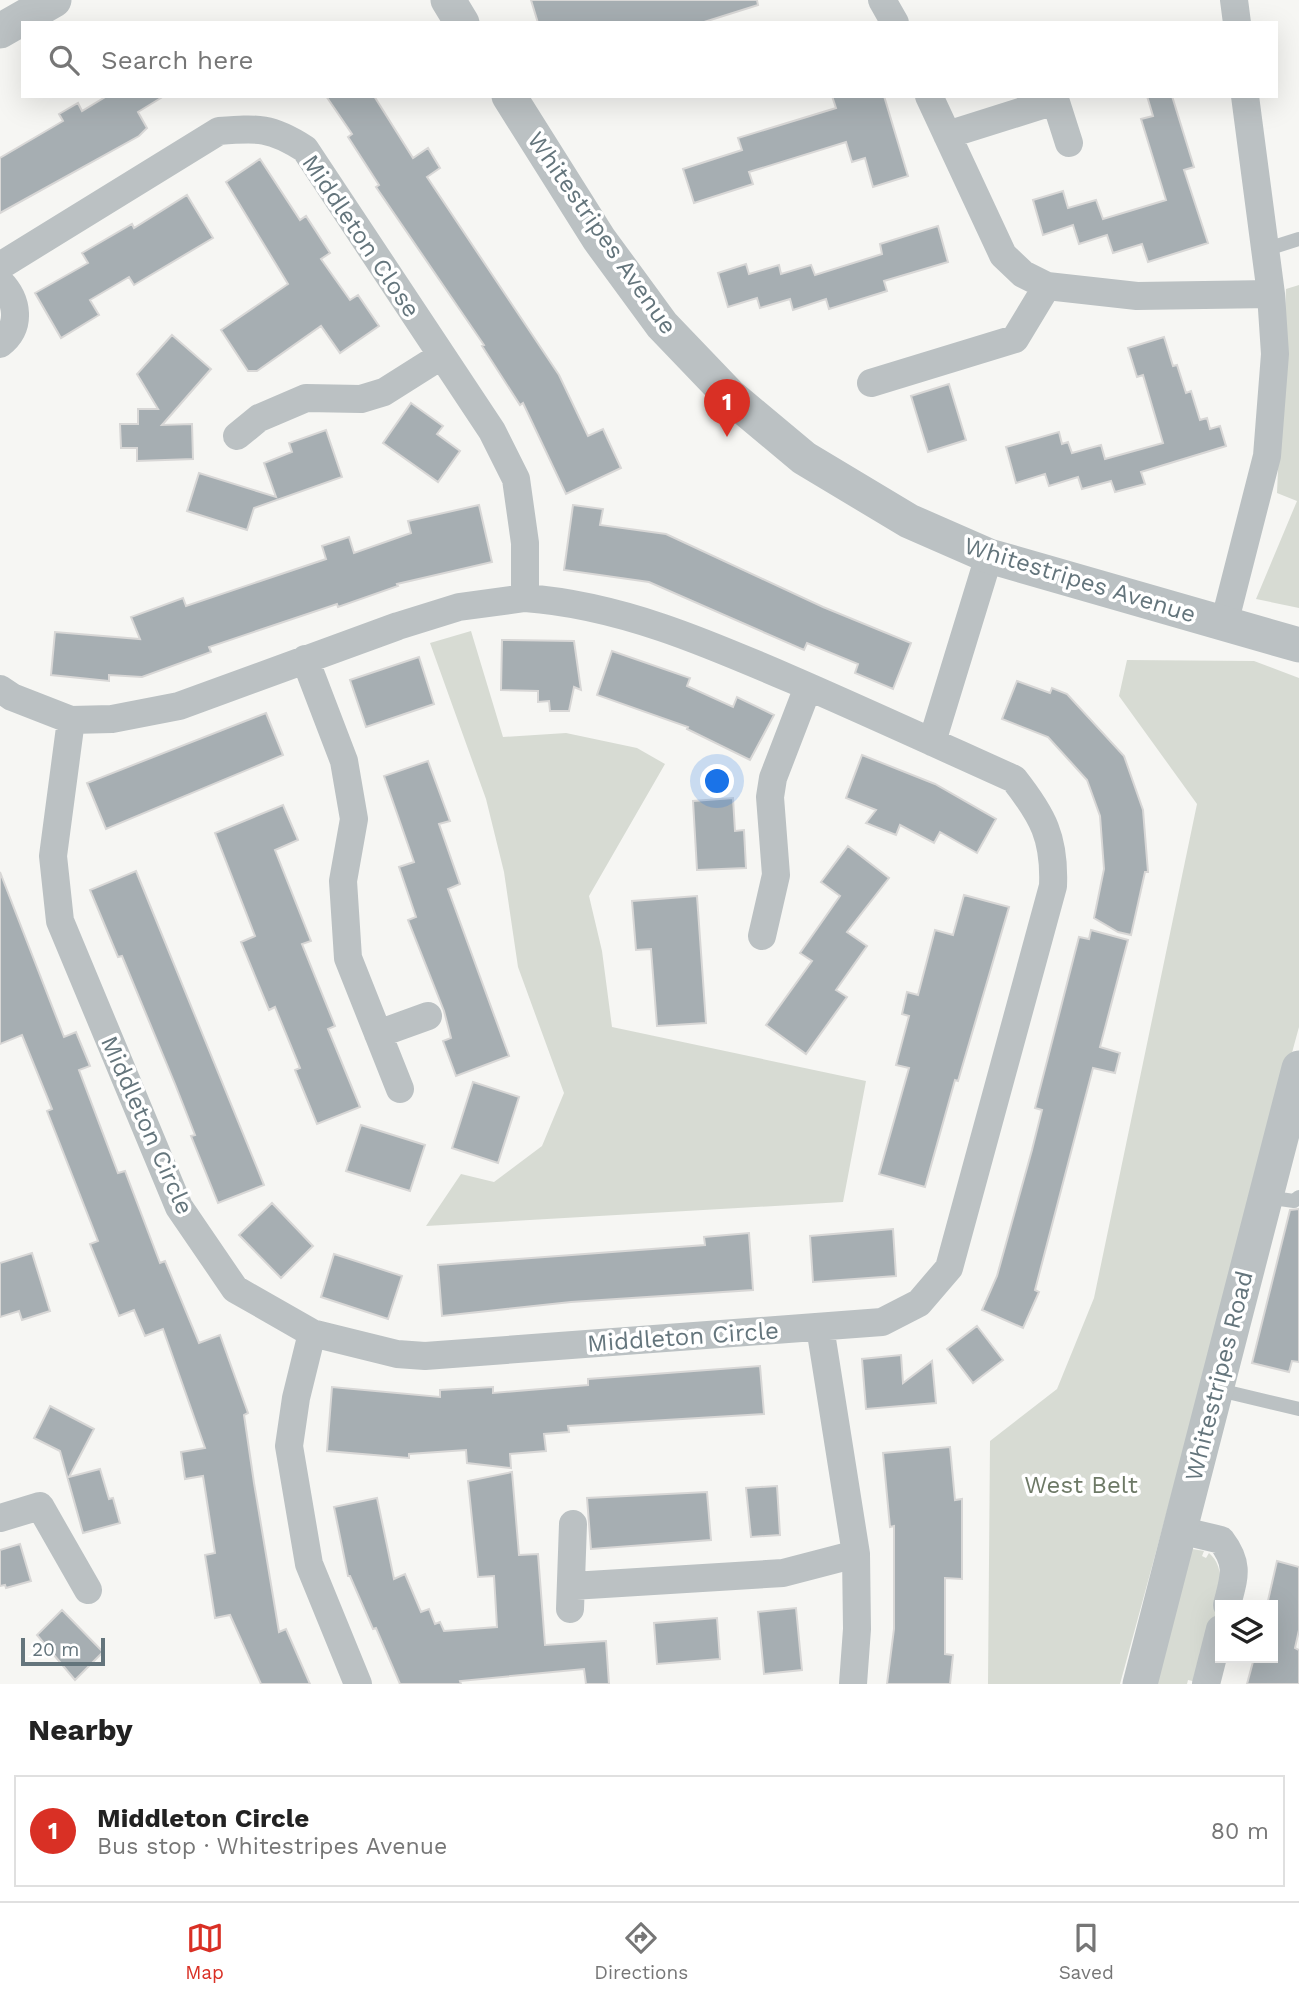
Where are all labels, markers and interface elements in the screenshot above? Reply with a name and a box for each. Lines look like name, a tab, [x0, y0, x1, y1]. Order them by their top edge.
search box	[21, 21, 1278, 98]
icon: search	[45, 41, 83, 79]
text: Search here	[101, 45, 253, 75]
street label: Whitestripes Avenue	[521, 126, 683, 340]
street label: Middleton Close	[296, 149, 426, 323]
pin: 1	[704, 379, 750, 437]
street label: Whitestripes Avenue	[961, 531, 1199, 629]
your location	[700, 764, 734, 798]
street label: Middleton Circle	[95, 1032, 199, 1218]
street label: Whitestripes Road	[1179, 1268, 1259, 1484]
street label: Middleton Circle	[586, 1316, 780, 1358]
park label: West Belt	[1024, 1471, 1138, 1499]
map controls	[1215, 1600, 1278, 1663]
button: layers	[1215, 1600, 1278, 1663]
scale bar	[21, 1635, 105, 1667]
text: 20 m	[32, 1638, 79, 1661]
text: Nearby	[28, 1712, 133, 1747]
text: Middleton Circle	[97, 1803, 309, 1833]
text: 1	[48, 1818, 58, 1845]
text: 80 m	[1211, 1818, 1269, 1845]
text: Bus stop · Whitestripes Avenue	[97, 1833, 447, 1860]
tab: Map	[185, 1919, 224, 1984]
tab: Directions	[594, 1919, 688, 1984]
tab: Saved	[1059, 1919, 1114, 1984]

